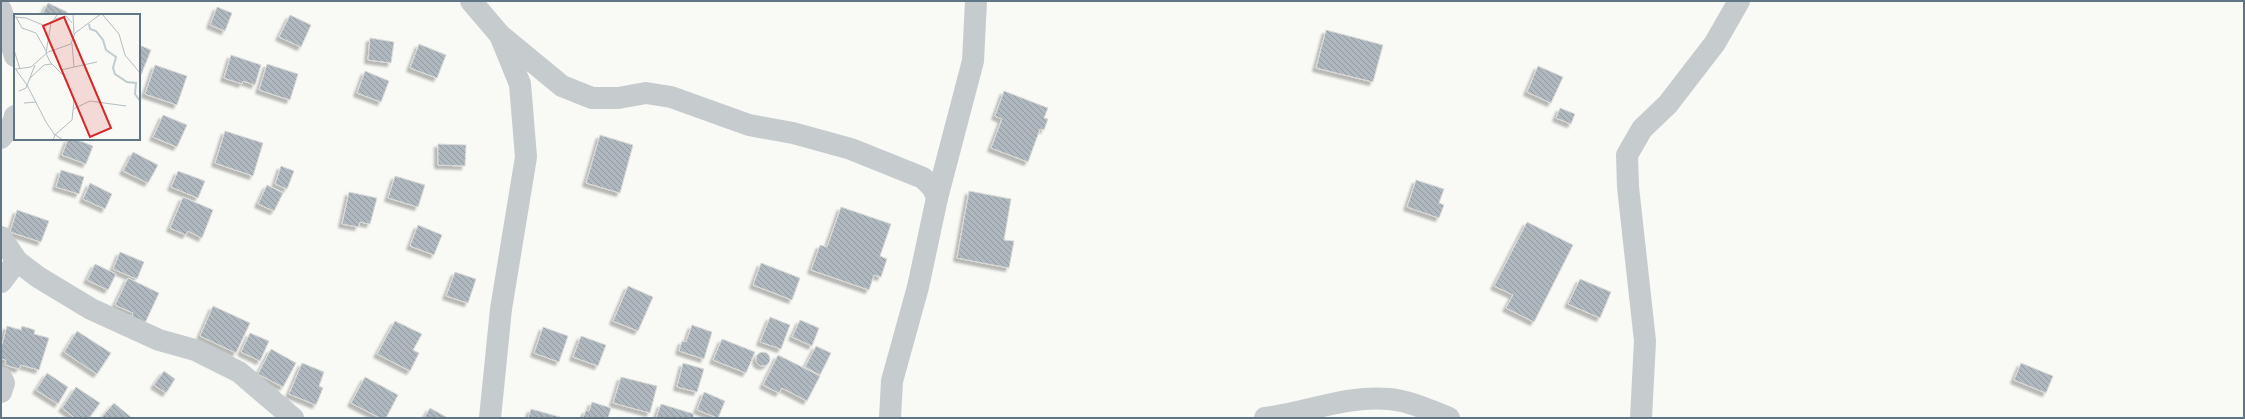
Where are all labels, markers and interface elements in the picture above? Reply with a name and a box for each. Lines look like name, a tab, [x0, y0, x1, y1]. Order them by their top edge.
inset map	[14, 14, 140, 140]

